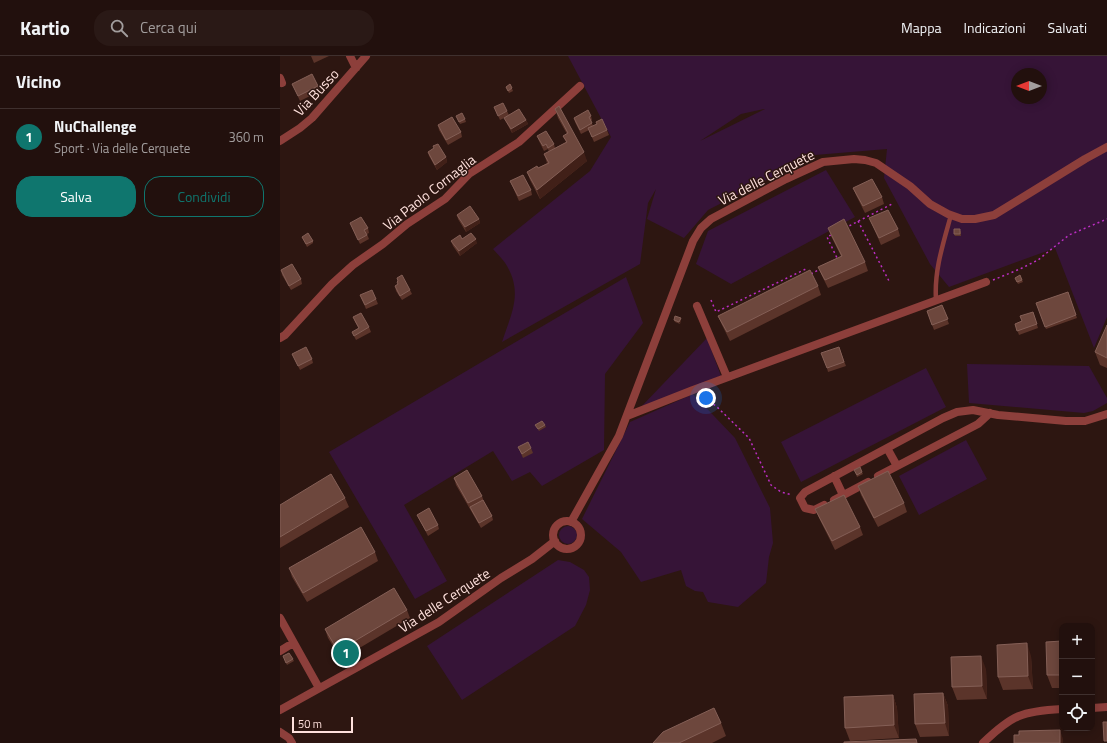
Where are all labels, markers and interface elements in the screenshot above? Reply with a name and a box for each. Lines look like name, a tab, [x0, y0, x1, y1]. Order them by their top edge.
search box	[94, 10, 374, 46]
text: Kartio	[20, 13, 70, 42]
text: Cerca qui	[140, 16, 197, 39]
icon: search	[108, 17, 130, 39]
text: Mappa	[901, 17, 942, 38]
text: Indicazioni	[964, 17, 1026, 38]
text: Salvati	[1048, 17, 1087, 38]
street label: Via Busso	[289, 64, 343, 120]
north arrow	[1011, 68, 1047, 104]
text: Vicino	[16, 69, 61, 95]
text: NuChallenge	[54, 115, 137, 138]
text: 1	[25, 127, 33, 147]
text: 360 m	[228, 127, 264, 147]
text: Sport · Via delle Cerquete	[54, 138, 190, 158]
street label: Via delle Cerquete	[714, 144, 818, 210]
street label: Via Paolo Cornaglia	[378, 149, 480, 235]
button: Salva	[16, 176, 136, 217]
button: Condividi	[144, 176, 264, 217]
your location	[696, 388, 716, 408]
street label: Via delle Cerquete	[394, 562, 494, 638]
map controls	[1059, 623, 1095, 731]
button: +	[1059, 623, 1095, 659]
pin: 1	[333, 638, 359, 668]
button: −	[1059, 659, 1095, 695]
button: locate	[1059, 695, 1095, 731]
scale bar	[292, 715, 353, 734]
text: 50 m	[298, 716, 322, 732]

